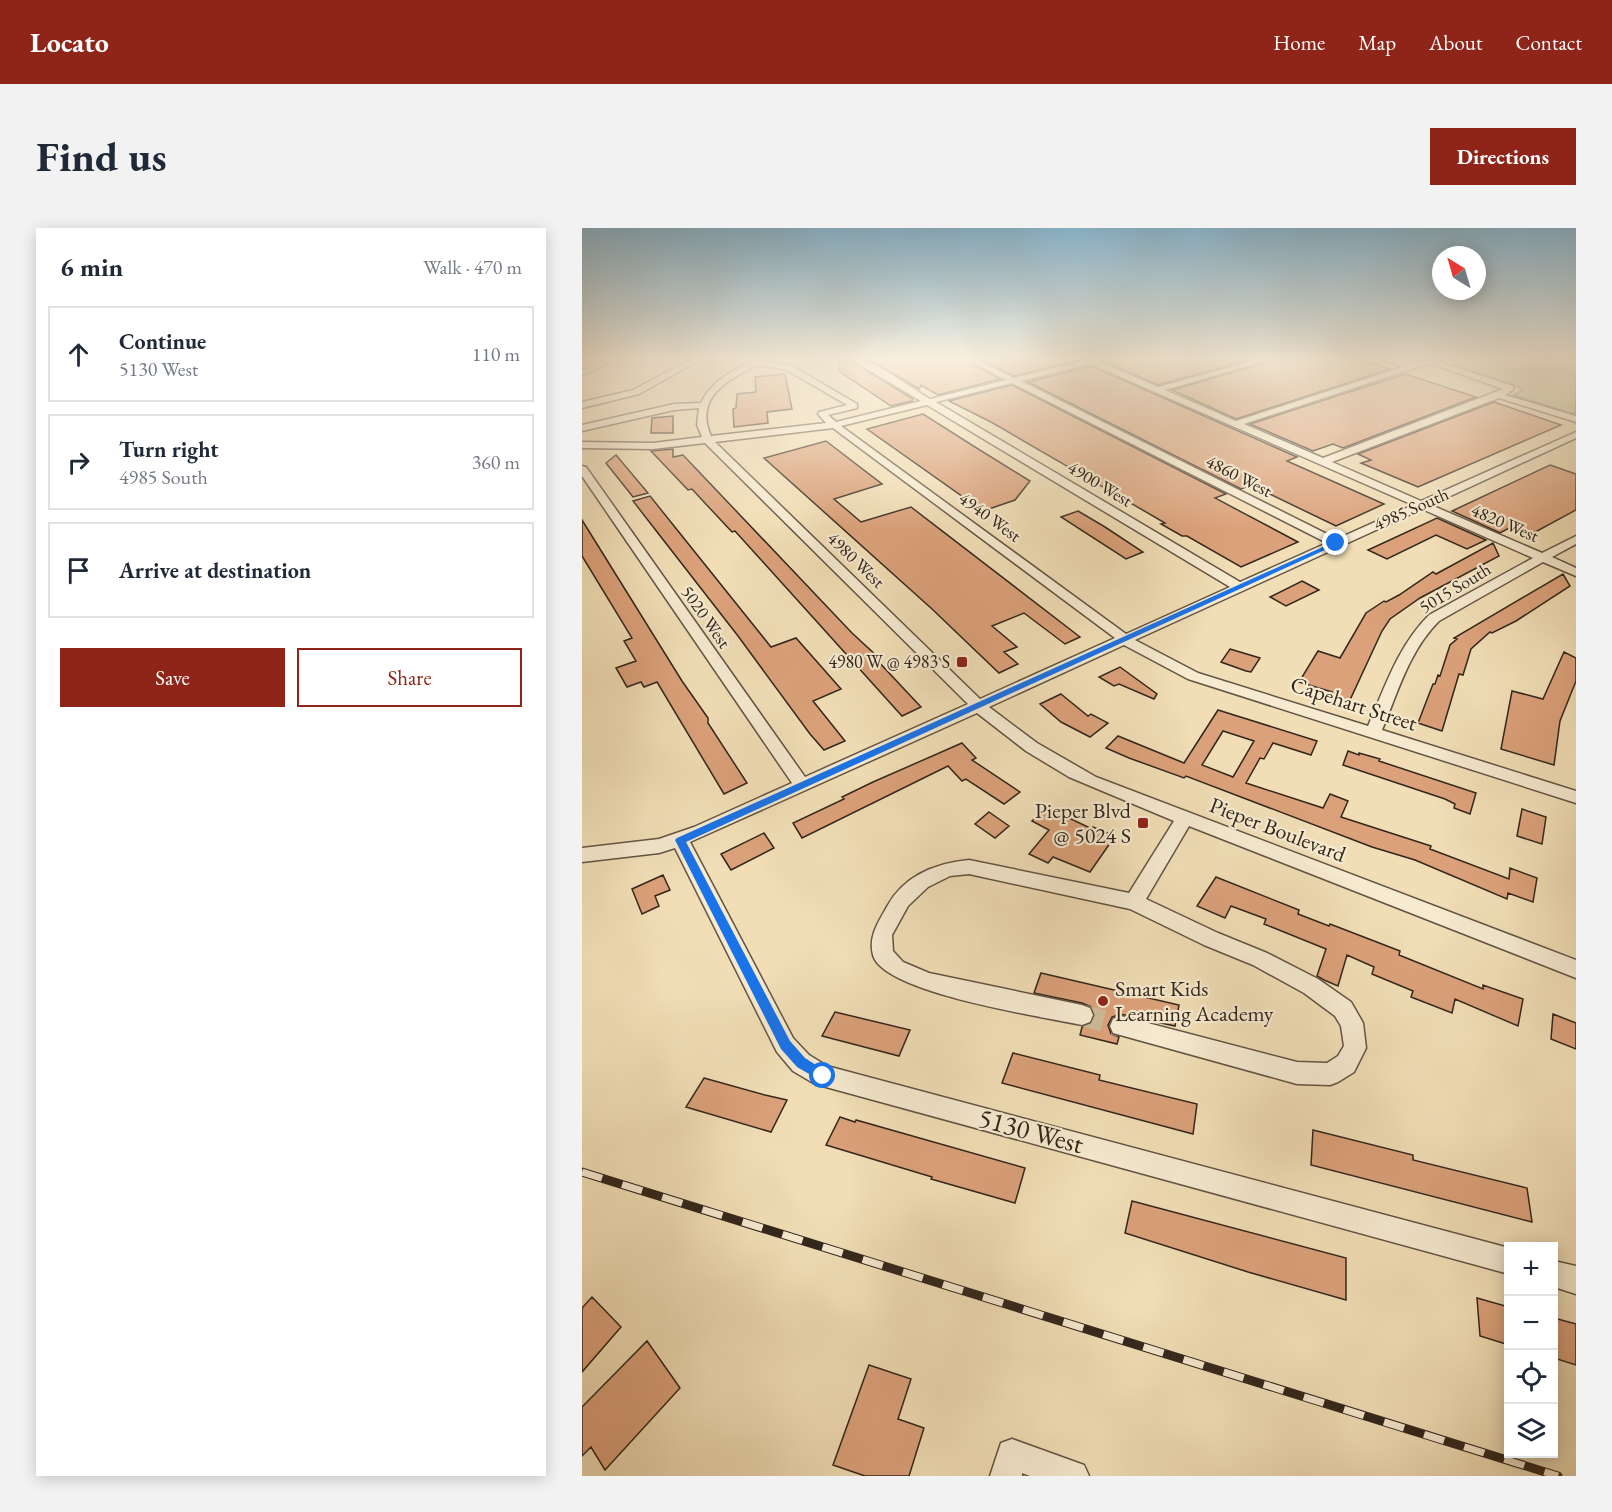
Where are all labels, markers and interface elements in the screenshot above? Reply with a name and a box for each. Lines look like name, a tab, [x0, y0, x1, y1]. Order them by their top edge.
text: Locato	[30, 24, 109, 60]
text: Home	[1273, 29, 1325, 56]
text: Map	[1358, 29, 1396, 56]
text: About	[1429, 29, 1482, 56]
text: Contact	[1515, 29, 1582, 56]
button: Directions	[1430, 128, 1576, 185]
text: Find us	[36, 129, 167, 184]
north arrow	[1432, 246, 1486, 300]
text: 6 min	[60, 250, 123, 284]
text: Walk · 470 m	[423, 254, 522, 280]
text: Continue	[119, 327, 206, 356]
icon: ahead	[62, 338, 95, 371]
text: 110 m	[472, 341, 520, 367]
text: 5130 West	[119, 356, 198, 382]
text: Turn right	[119, 435, 218, 464]
icon: right	[62, 446, 95, 479]
text: 360 m	[472, 449, 520, 475]
street label: 4860 West	[1202, 449, 1277, 502]
street label: 4900 West	[1064, 455, 1137, 512]
text: 4985 South	[119, 464, 208, 490]
street label: 4985 South	[1370, 482, 1452, 535]
street label: 4940 West	[955, 486, 1026, 547]
street label: 4820 West	[1468, 498, 1543, 547]
street label: 4980 West	[823, 527, 890, 593]
route end	[1322, 529, 1348, 555]
icon: arrive	[62, 554, 95, 587]
text: Arrive at destination	[119, 556, 311, 585]
street label: 5015 South	[1415, 557, 1495, 618]
street label: 5020 West	[677, 581, 736, 653]
button: Save	[60, 648, 285, 707]
button: Share	[297, 648, 522, 707]
place label: 4980 W @ 4983 S	[828, 650, 950, 673]
marker: 4980 W @ 4983 S	[955, 655, 969, 669]
street label: Capehart Street	[1287, 669, 1421, 738]
street label: Pieper Boulevard	[1206, 790, 1351, 869]
place label: Pieper Blvd @ 5024 S	[1035, 796, 1132, 850]
marker: Pieper Blvd @ 5024 S	[1136, 816, 1150, 830]
place label: Smart Kids Learning Academy	[1115, 974, 1274, 1028]
marker: Smart Kids Learning Academy	[1096, 994, 1110, 1008]
route start	[809, 1062, 835, 1088]
street label: 5130 West	[975, 1100, 1088, 1161]
map controls	[1504, 1242, 1558, 1458]
button: +	[1504, 1242, 1558, 1296]
button: −	[1504, 1296, 1558, 1350]
button: locate	[1504, 1350, 1558, 1404]
button: layers	[1504, 1404, 1558, 1458]

